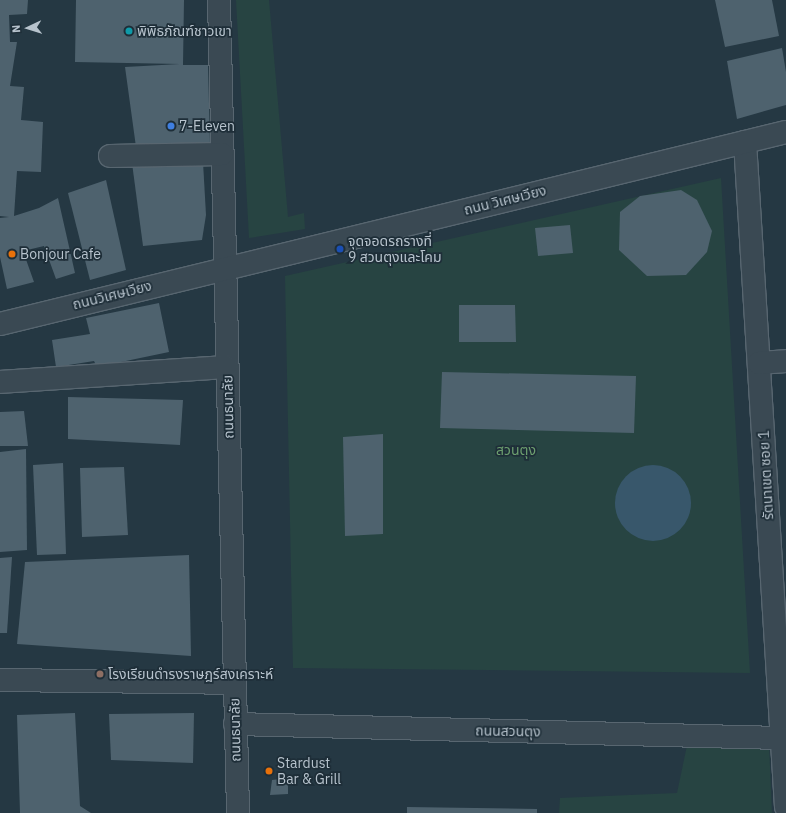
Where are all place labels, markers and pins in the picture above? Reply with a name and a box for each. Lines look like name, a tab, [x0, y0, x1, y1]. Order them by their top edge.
place label: พิพิธภัณฑ์ชาวเขา	[137, 23, 232, 39]
marker: พิพิธภัณฑ์ชาวเขา	[124, 26, 134, 36]
place label: 7-Eleven	[179, 118, 235, 134]
marker: 7-Eleven	[166, 121, 176, 131]
place label: จุดจอดรถรางที่ 9 สวนตุงและโคม	[348, 233, 442, 266]
marker: จุดจอดรถรางที่ 9 สวนตุงและโคม	[335, 244, 345, 254]
place label: Bonjour Cafe	[20, 246, 101, 262]
marker: Bonjour Cafe	[7, 249, 17, 259]
place label: โรงเรียนดำรงราษฎร์สงเคราะห์	[108, 666, 273, 682]
marker: โรงเรียนดำรงราษฎร์สงเคราะห์	[95, 669, 105, 679]
place label: Stardust Bar & Grill	[277, 755, 341, 788]
marker: Stardust Bar & Grill	[264, 766, 274, 776]

